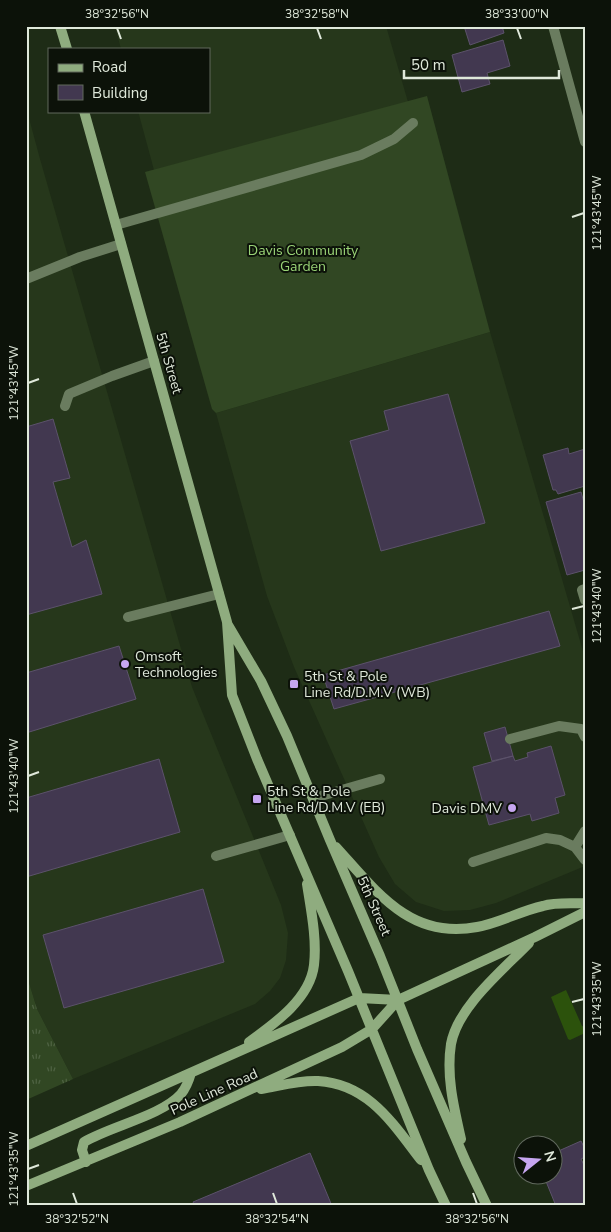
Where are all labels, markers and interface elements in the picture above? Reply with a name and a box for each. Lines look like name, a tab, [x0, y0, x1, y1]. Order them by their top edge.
text: 38°32'56"N	[85, 6, 149, 22]
text: 38°32'58"N	[285, 6, 349, 22]
text: 38°33'00"N	[485, 6, 549, 22]
legend	[48, 48, 210, 112]
scale bar	[404, 48, 558, 80]
text: 50 m	[411, 55, 446, 75]
text: Road	[92, 57, 127, 77]
text: Building	[92, 83, 148, 103]
text: 121°43'45"W	[589, 175, 605, 251]
park label: Davis Community Garden	[248, 241, 359, 276]
street label: 5th Street	[151, 330, 187, 396]
text: 121°43'45"W	[6, 345, 22, 421]
text: 121°43'40"W	[589, 568, 605, 644]
place label: Omsoft Technologies	[135, 647, 218, 682]
marker: Omsoft Technologies	[119, 658, 131, 670]
place label: 5th St & Pole Line Rd/D.M.V (WB)	[304, 667, 430, 702]
marker: 5th St & Pole Line Rd/D.M.V (WB)	[288, 678, 300, 690]
text: 121°43'40"W	[6, 738, 22, 814]
place label: 5th St & Pole Line Rd/D.M.V (EB)	[267, 782, 385, 817]
marker: 5th St & Pole Line Rd/D.M.V (EB)	[251, 793, 263, 805]
place label: Davis DMV	[431, 799, 502, 818]
marker: Davis DMV	[506, 802, 518, 814]
street label: 5th Street	[352, 873, 396, 939]
text: 121°43'35"W	[589, 961, 605, 1037]
street label: Pole Line Road	[167, 1064, 261, 1120]
text: 121°43'35"W	[6, 1131, 22, 1207]
north arrow	[514, 1134, 564, 1184]
text: N	[539, 1149, 561, 1164]
text: 38°32'52"N	[45, 1211, 109, 1227]
text: 38°32'54"N	[245, 1211, 309, 1227]
text: 38°32'56"N	[445, 1211, 509, 1227]

